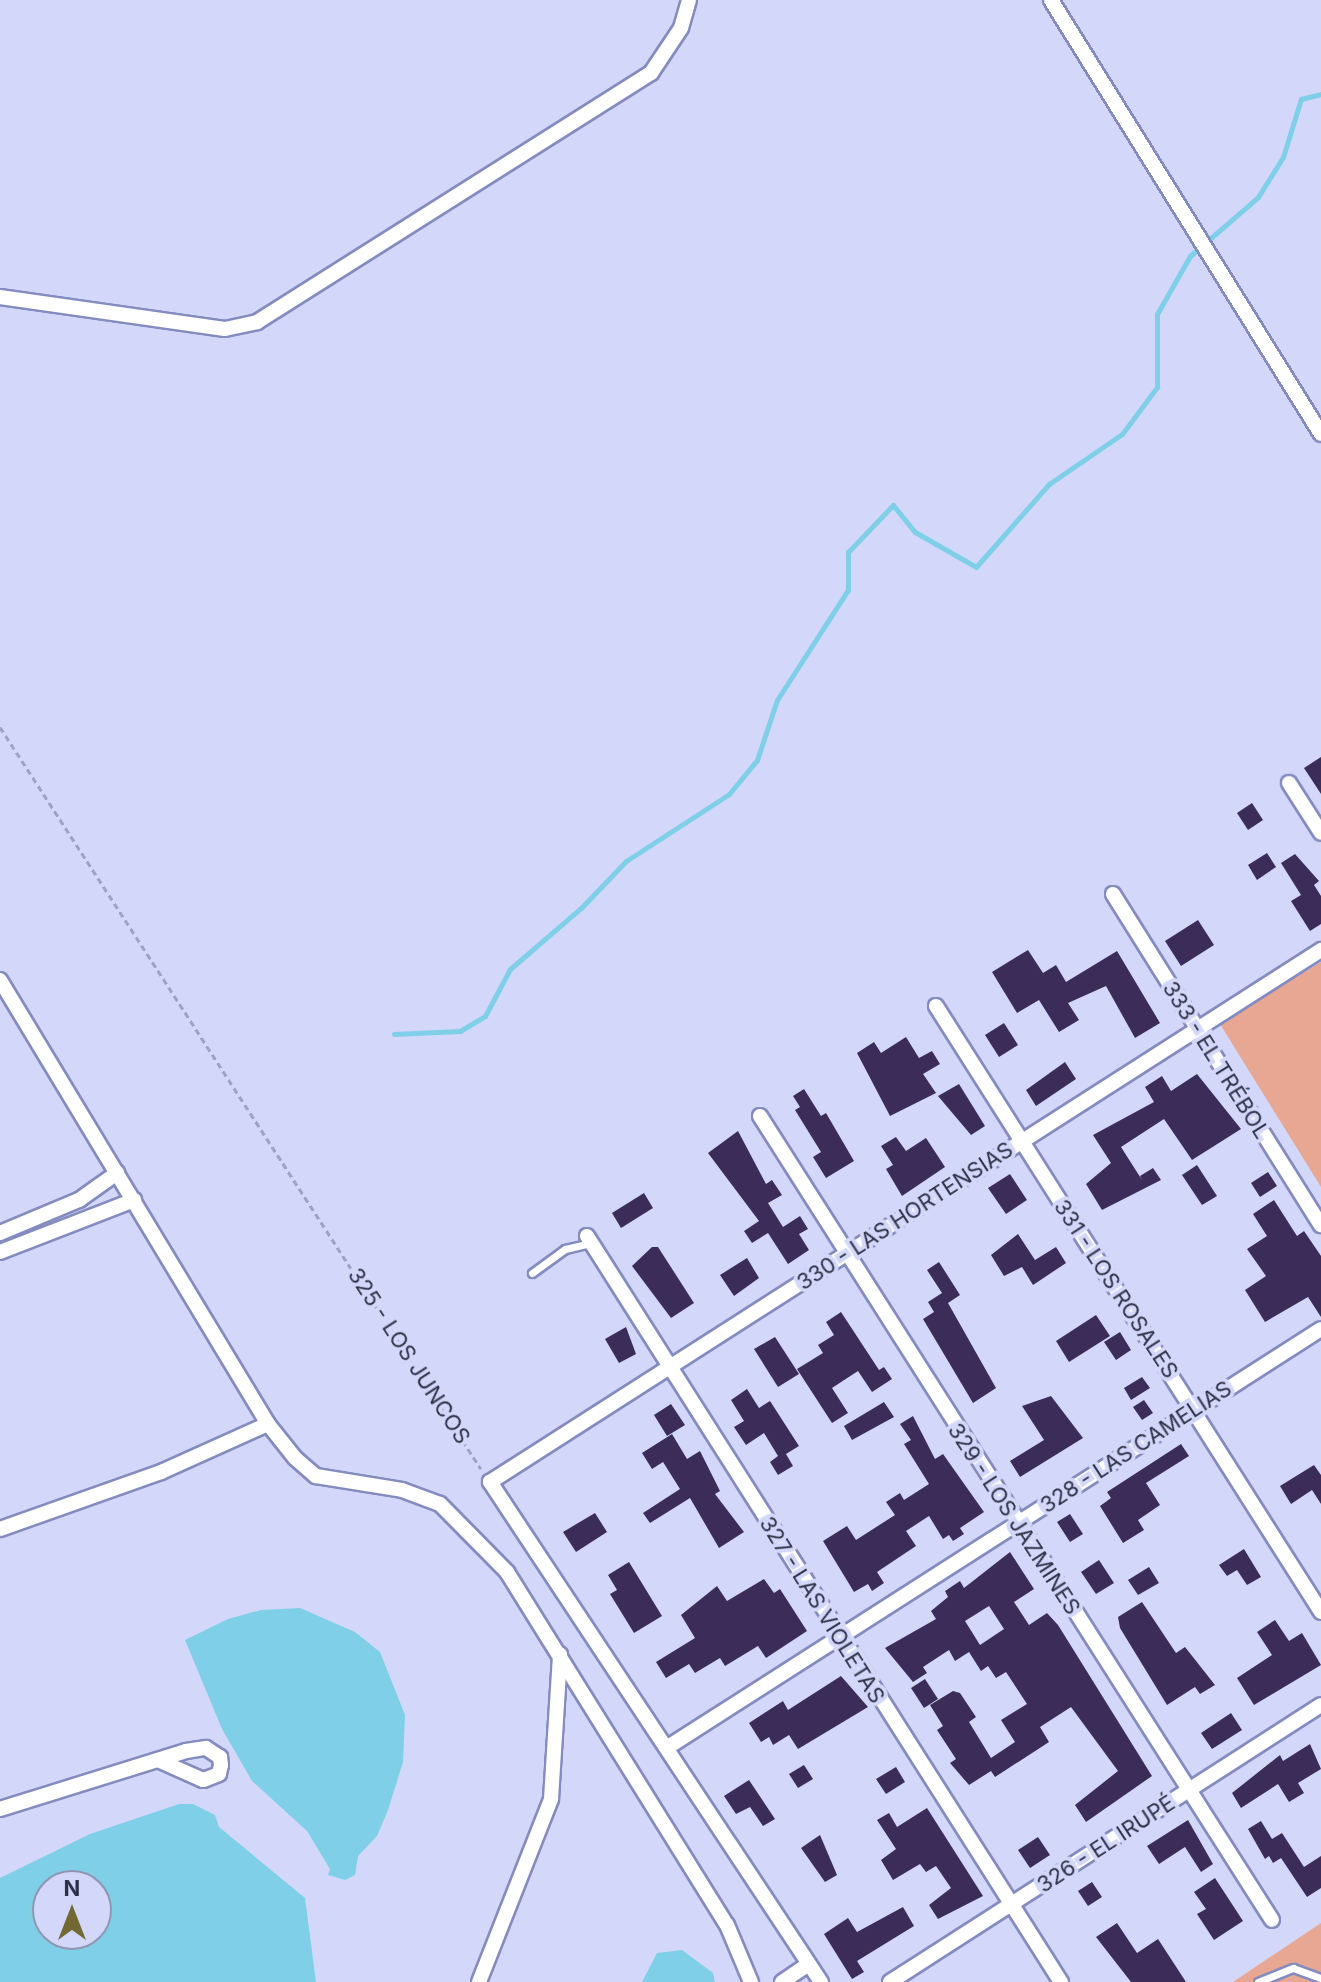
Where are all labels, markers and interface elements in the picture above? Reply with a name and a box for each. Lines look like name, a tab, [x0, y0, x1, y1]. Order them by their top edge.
street label: 333 - EL TRÉBOL	[1157, 977, 1275, 1143]
street label: 330 - LAS HORTENSIAS	[792, 1136, 1018, 1296]
street label: 331 - LOS ROSALES	[1048, 1195, 1184, 1383]
street label: 325 - LOS JUNCOS	[342, 1263, 476, 1449]
street label: 328 - LAS CAMELIAS	[1035, 1375, 1237, 1519]
street label: 329 - LOS JAZMINES	[942, 1418, 1086, 1620]
street label: 327 - LAS VIOLETAS	[754, 1512, 890, 1708]
street label: 326 - EL IRUPÉ	[1032, 1790, 1180, 1898]
north arrow	[32, 1870, 112, 1950]
text: N	[64, 1875, 80, 1901]

